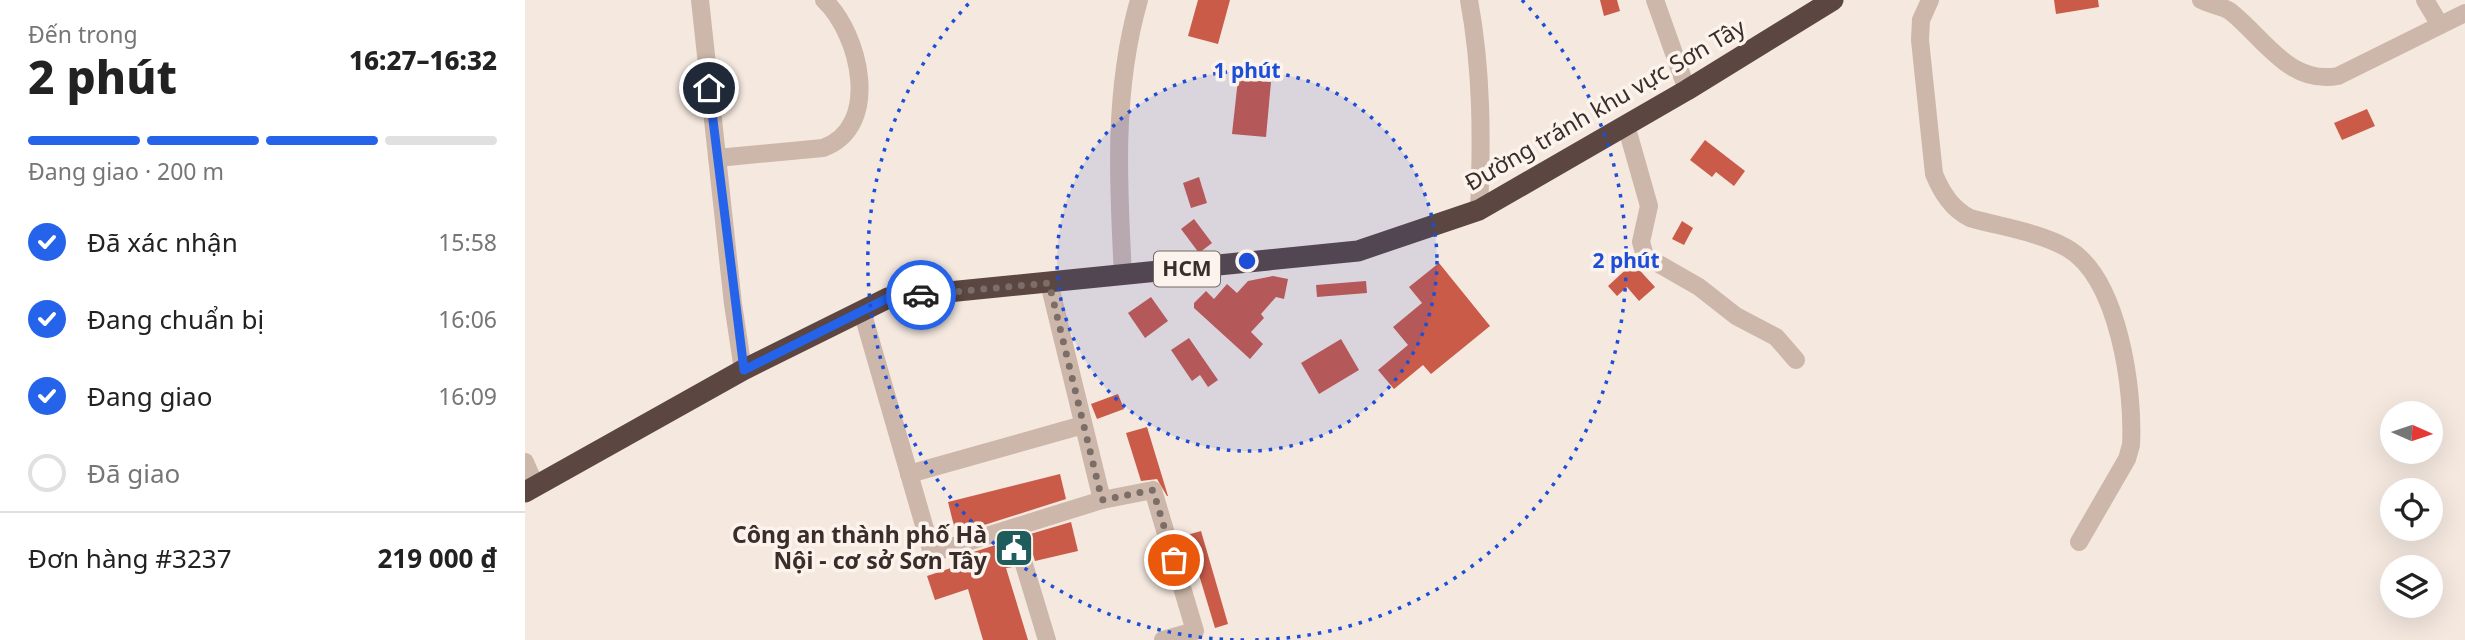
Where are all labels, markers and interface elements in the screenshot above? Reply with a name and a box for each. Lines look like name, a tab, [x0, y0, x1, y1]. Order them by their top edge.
street label: Đường tránh khu vực Sơn Tây	[1458, 10, 1751, 198]
text: Đến trong	[28, 18, 138, 50]
text: 16:27–16:32	[349, 42, 497, 78]
text: 2 phút	[28, 45, 177, 107]
text: 1 phút	[1213, 56, 1281, 84]
pin	[679, 58, 739, 118]
icon: home	[690, 69, 728, 107]
text: Đang giao · 200 m	[28, 155, 224, 187]
icon: check	[28, 223, 66, 261]
text: Đã xác nhận	[87, 224, 238, 260]
text: 15:58	[438, 226, 497, 258]
text: 2 phút	[1592, 246, 1660, 274]
centre of rings	[1235, 249, 1259, 273]
road number: HCM	[1154, 252, 1220, 286]
courier	[886, 260, 956, 330]
icon: car	[902, 276, 940, 314]
icon: check	[28, 300, 66, 338]
text: Đang chuẩn bị	[87, 301, 264, 337]
text: 16:06	[438, 303, 497, 335]
icon: check	[28, 377, 66, 415]
text: Đang giao	[87, 378, 212, 414]
text: 16:09	[438, 380, 497, 412]
north arrow	[2380, 401, 2443, 464]
map controls	[2380, 401, 2443, 618]
text: Đã giao	[87, 455, 180, 491]
button: locate	[2380, 478, 2443, 541]
place label: Công an thành phố Hà Nội - cơ sở Sơn Tây	[732, 518, 988, 576]
public building icon: Công an thành phố Hà Nội - cơ sở Sơn Tây	[993, 527, 1035, 569]
pin	[1144, 530, 1204, 590]
text: Đơn hàng #3237	[28, 540, 232, 576]
text: 219 000 ₫	[377, 540, 497, 576]
icon: bag	[1155, 541, 1193, 579]
button: layers	[2380, 555, 2443, 618]

